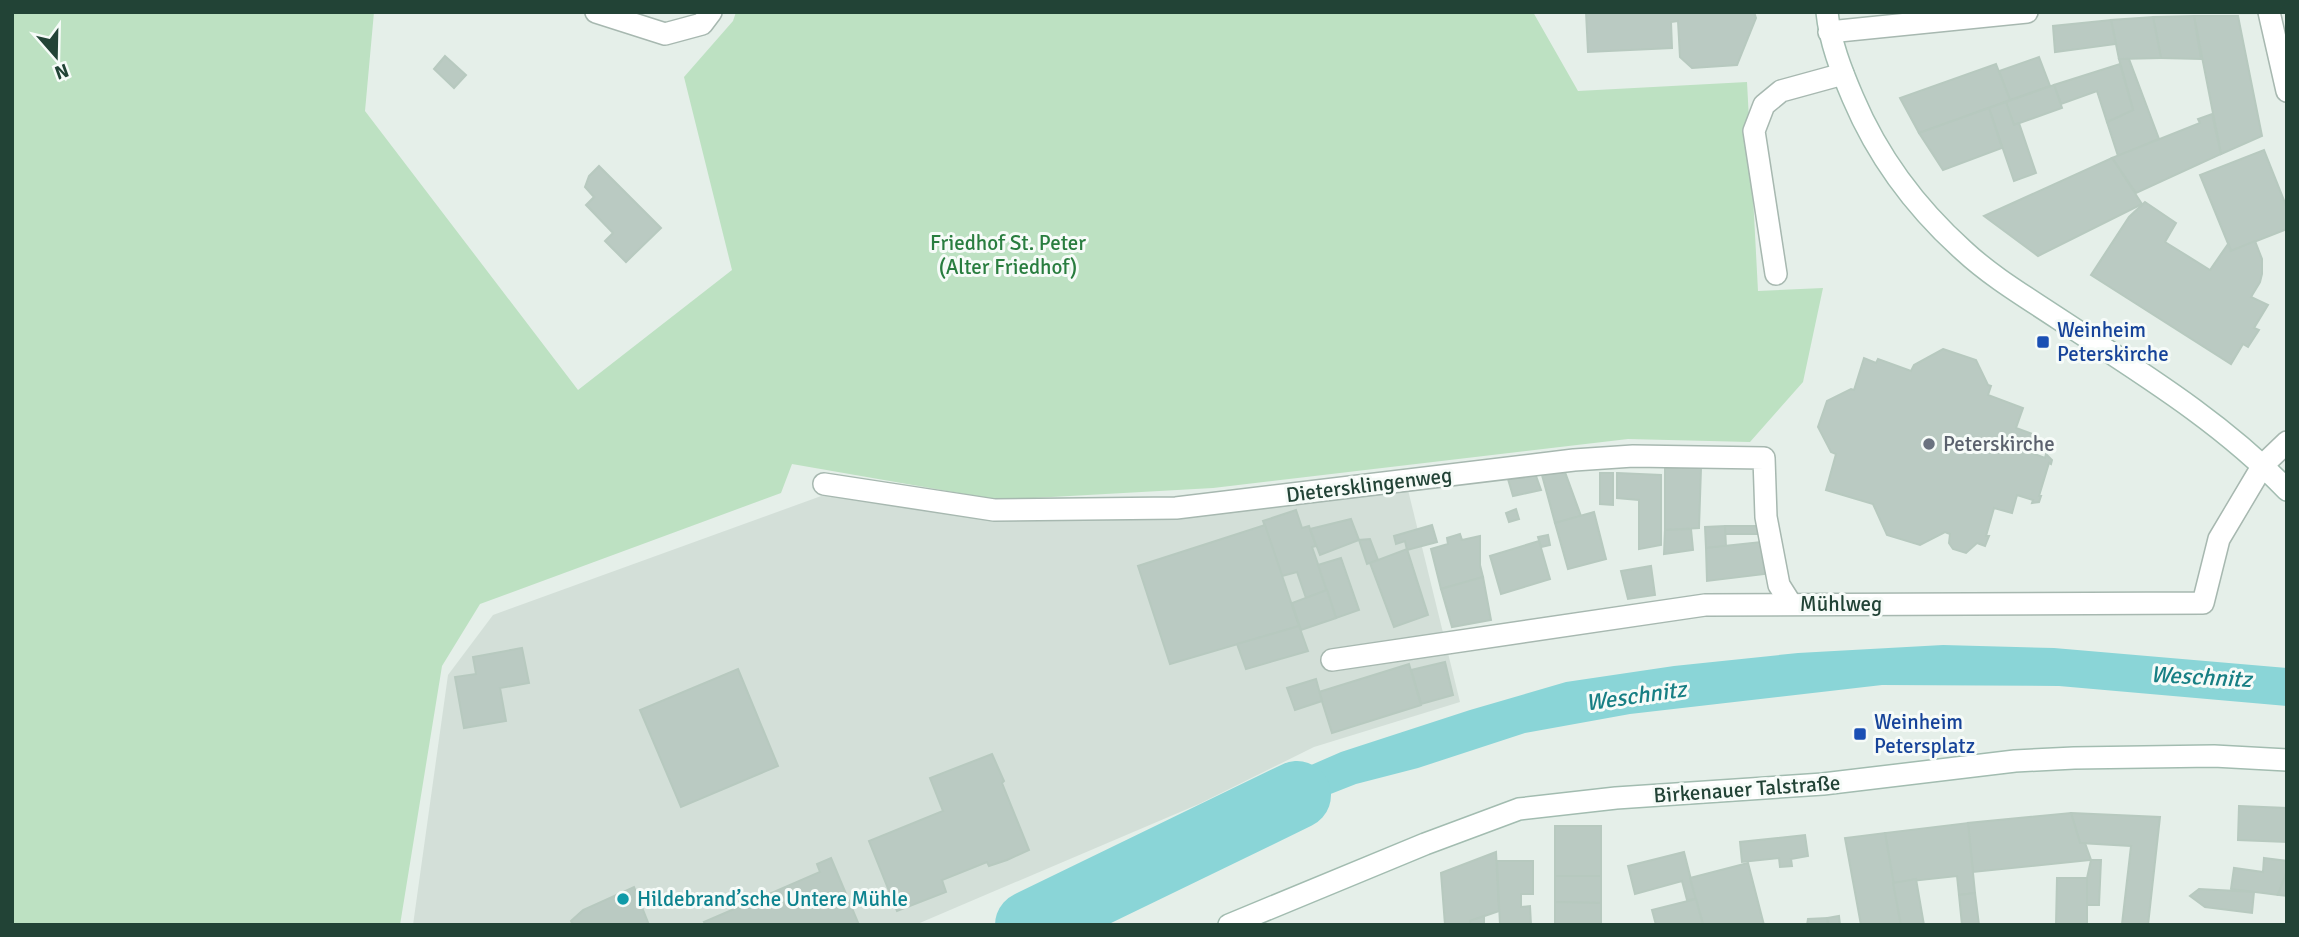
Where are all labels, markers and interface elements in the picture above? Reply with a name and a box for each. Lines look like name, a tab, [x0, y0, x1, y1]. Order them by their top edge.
north arrow	[21, 21, 91, 91]
text: N	[51, 57, 72, 85]
park label: Friedhof St. Peter (Alter Friedhof)	[930, 230, 1086, 280]
place label: Weinheim Peterskirche	[2057, 317, 2169, 367]
marker: Weinheim Peterskirche	[2035, 334, 2051, 350]
place label: Peterskirche	[1943, 431, 2055, 457]
marker: Peterskirche	[1921, 436, 1937, 452]
street label: Dietersklingenweg	[1285, 462, 1453, 508]
street label: Mühlweg	[1800, 591, 1882, 617]
water label: Weschnitz	[2150, 660, 2254, 694]
water label: Weschnitz	[1584, 674, 1690, 717]
place label: Weinheim Petersplatz	[1874, 709, 1975, 759]
marker: Weinheim Petersplatz	[1852, 726, 1868, 742]
street label: Birkenauer Talstraße	[1653, 770, 1841, 808]
place label: Hildebrand’sche Untere Mühle	[637, 886, 908, 912]
marker: Hildebrand’sche Untere Mühle	[615, 891, 631, 907]

